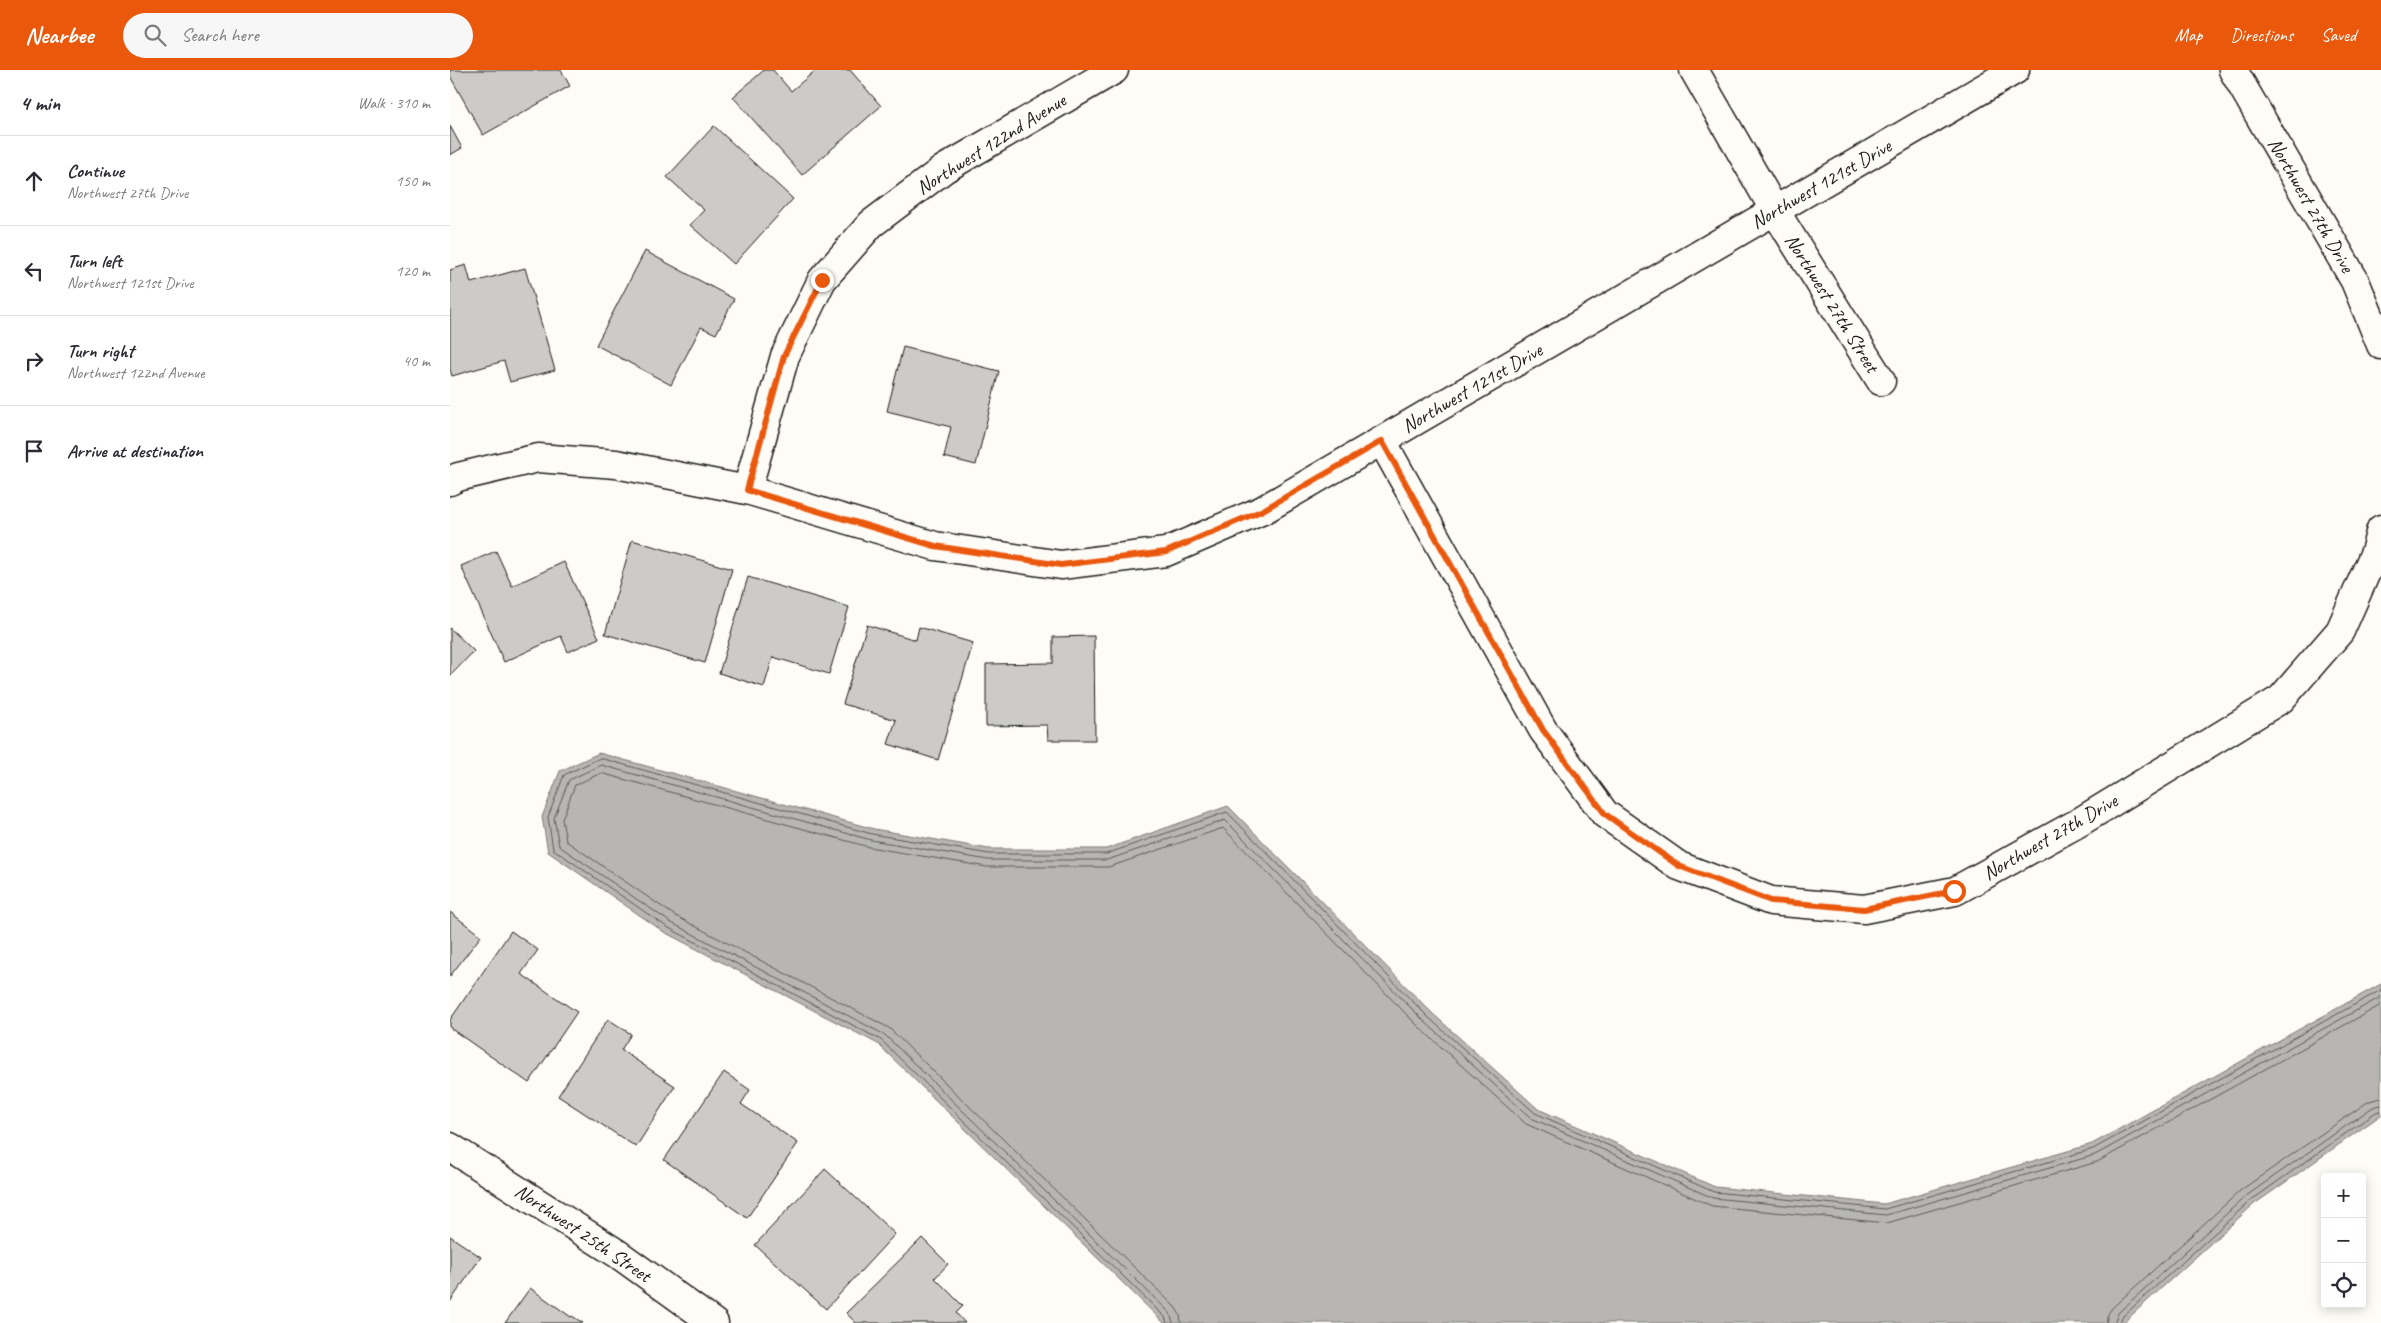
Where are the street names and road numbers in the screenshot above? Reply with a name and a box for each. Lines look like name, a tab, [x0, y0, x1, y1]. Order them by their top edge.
street label: Northwest 122nd Avenue	[912, 87, 1072, 200]
street label: Northwest 121st Drive	[1746, 133, 1897, 234]
street label: Northwest 27th Drive	[2262, 133, 2360, 278]
street label: Northwest 27th Street	[1779, 229, 1886, 379]
street label: Northwest 121st Drive	[1397, 337, 1548, 438]
street label: Northwest 27th Drive	[1978, 788, 2123, 886]
street label: Northwest 25th Street	[510, 1178, 658, 1289]

